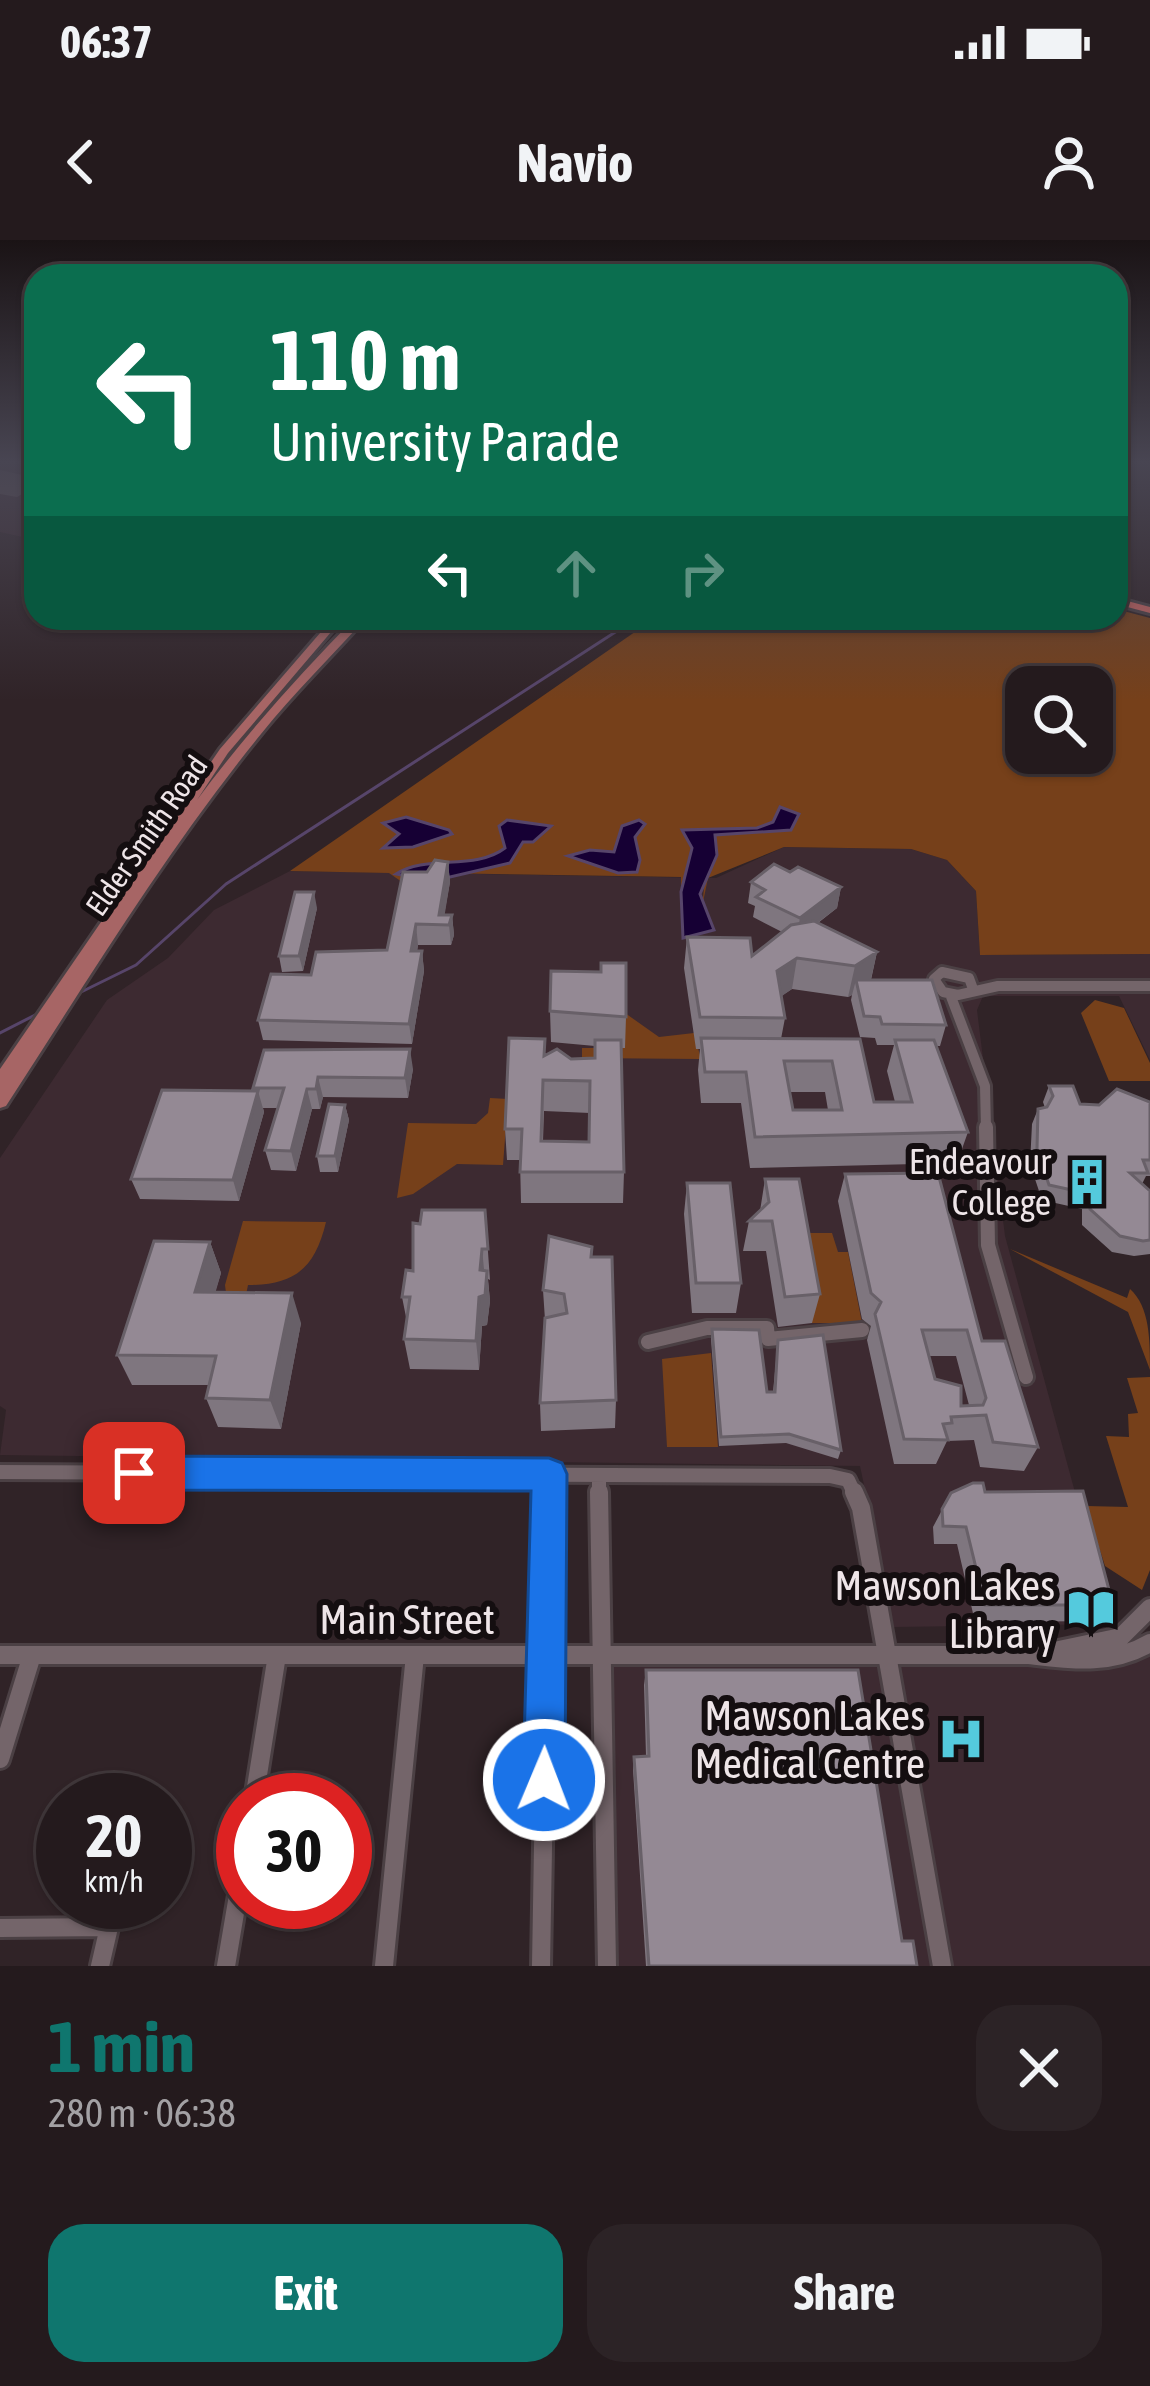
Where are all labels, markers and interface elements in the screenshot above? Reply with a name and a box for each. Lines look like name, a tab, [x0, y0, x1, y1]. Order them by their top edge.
text: 06:37	[60, 16, 153, 68]
icon: back	[48, 129, 114, 195]
icon: person	[1036, 129, 1102, 195]
text: Navio	[516, 132, 634, 193]
icon: left	[72, 312, 228, 468]
text: 110 m	[270, 312, 460, 408]
text: University Parade	[270, 411, 620, 472]
icon: left	[417, 540, 483, 606]
icon: ahead	[543, 540, 609, 606]
icon: right	[669, 540, 735, 606]
map controls	[1005, 666, 1113, 774]
button: search	[1005, 666, 1113, 774]
street label: Elder Smith Road	[79, 749, 214, 922]
place label: Endeavour College	[909, 1140, 1052, 1223]
building icon: Endeavour College	[1062, 1157, 1112, 1207]
pin	[83, 1422, 185, 1524]
icon: arrive	[101, 1440, 167, 1506]
place label: Mawson Lakes Library	[834, 1561, 1055, 1657]
library icon: Mawson Lakes Library	[1066, 1584, 1116, 1634]
street label: Main Street	[319, 1595, 495, 1643]
place label: Mawson Lakes Medical Centre	[695, 1691, 925, 1787]
hospital icon: Mawson Lakes Medical Centre	[936, 1714, 986, 1764]
position arrow	[481, 1717, 607, 1843]
speed limit sign: 30	[216, 1773, 372, 1929]
text: 20	[86, 1801, 142, 1870]
text: km/h	[84, 1864, 144, 1898]
text: 1 min	[48, 2005, 195, 2087]
button: close	[976, 2005, 1102, 2131]
text: 280 m · 06:38	[48, 2091, 236, 2135]
button: Exit	[48, 2224, 563, 2362]
button: Share	[587, 2224, 1102, 2362]

